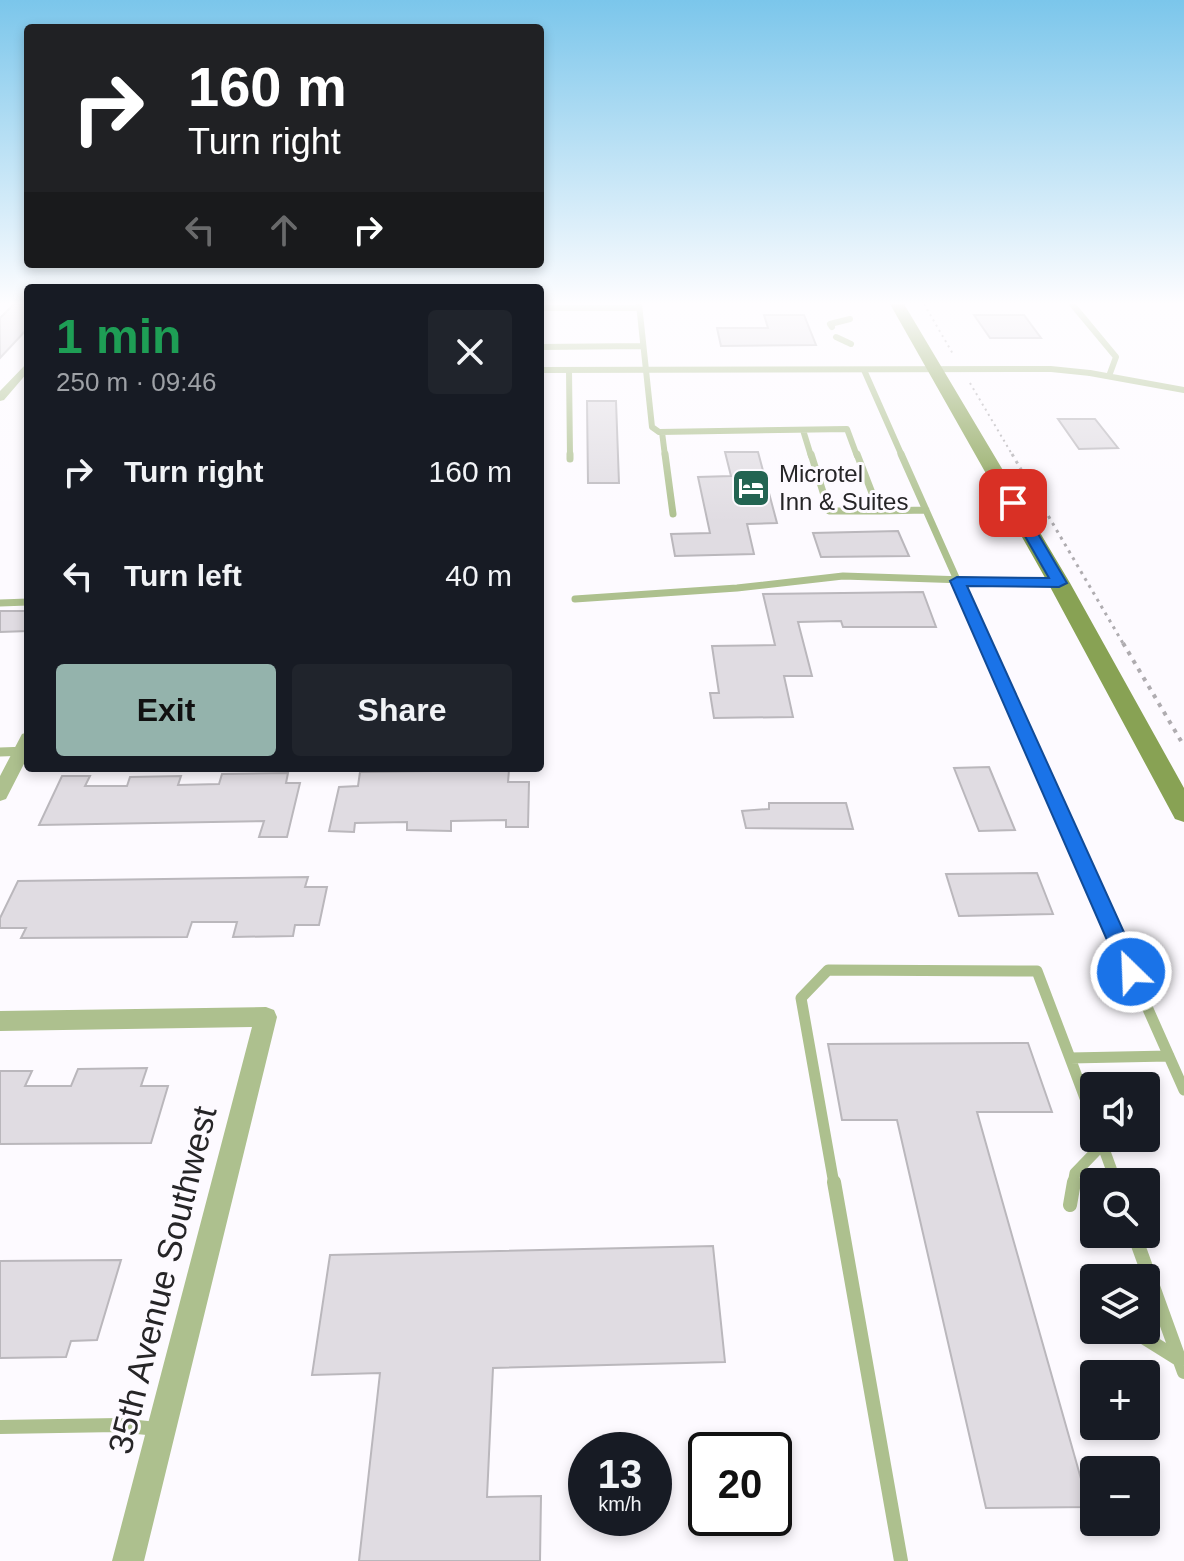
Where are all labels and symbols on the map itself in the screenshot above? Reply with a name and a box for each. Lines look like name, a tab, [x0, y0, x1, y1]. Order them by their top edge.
place label: Microtel Inn & Suites	[779, 460, 908, 515]
hotel icon: Microtel Inn & Suites	[730, 467, 772, 509]
pin	[979, 469, 1047, 537]
position arrow	[1089, 930, 1173, 1014]
street label: 35th Avenue Southwest	[100, 1102, 224, 1458]
speed limit sign: 20	[688, 1432, 792, 1536]

